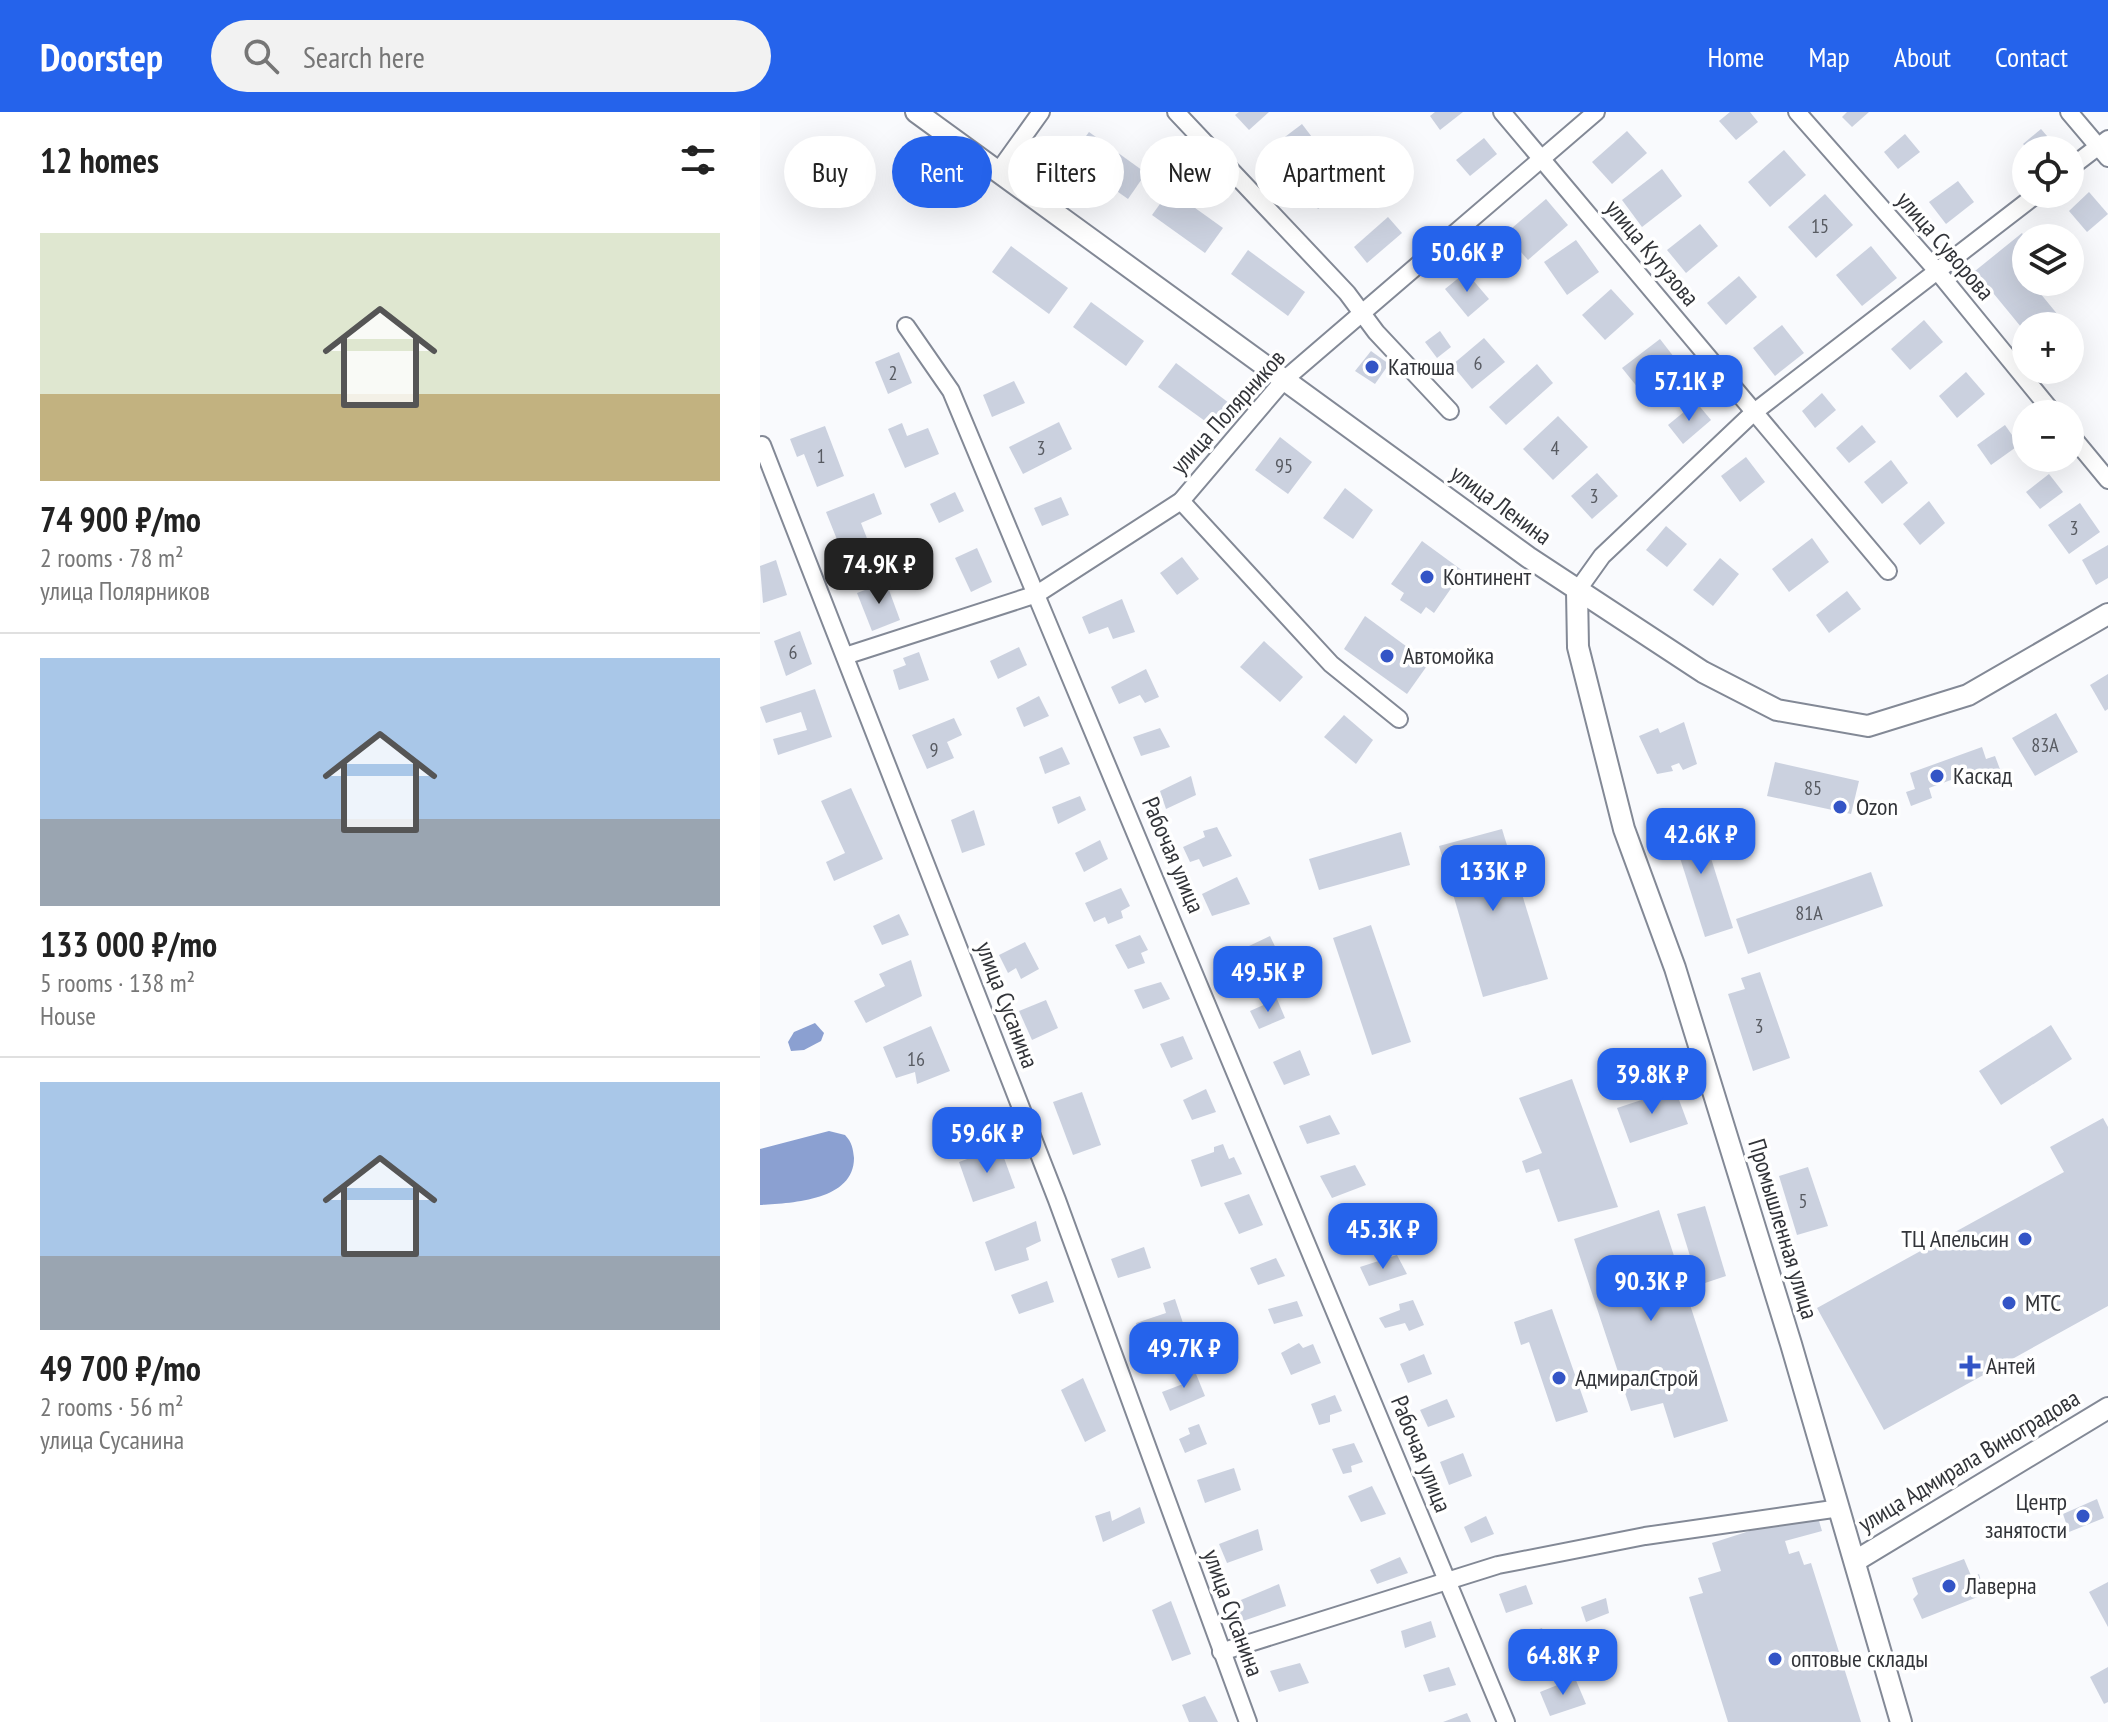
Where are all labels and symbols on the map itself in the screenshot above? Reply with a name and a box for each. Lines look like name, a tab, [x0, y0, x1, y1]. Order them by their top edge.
street label: улица Суворова	[1890, 185, 2001, 306]
street label: улица Кутузова	[1599, 193, 1706, 312]
house number: 15	[1811, 213, 1829, 239]
pin: 50.6K ₽	[1393, 226, 1541, 294]
street label: улица Полярников	[1164, 343, 1292, 480]
house number: 6	[1474, 350, 1483, 376]
place label: Катюша	[1388, 351, 1455, 382]
pin: 57.1K ₽	[1615, 355, 1763, 423]
marker: Катюша	[1363, 358, 1381, 376]
house number: 2	[889, 360, 898, 386]
house number: 3	[1037, 435, 1046, 461]
house number: 4	[1551, 435, 1560, 461]
house number: 1	[817, 443, 826, 469]
house number: 95	[1275, 453, 1293, 479]
street label: улица Ленина	[1445, 458, 1558, 552]
house number: 3	[1590, 483, 1599, 509]
house number: 3	[2070, 515, 2079, 541]
pin: 74.9K ₽	[805, 538, 953, 606]
place label: Континент	[1443, 561, 1531, 592]
marker: Континент	[1418, 568, 1436, 586]
house number: 6	[789, 639, 798, 665]
place label: Автомойка	[1403, 640, 1494, 671]
marker: Автомойка	[1378, 647, 1396, 665]
house number: 83А	[2031, 732, 2059, 758]
house number: 9	[930, 737, 939, 763]
place label: Каскад	[1953, 760, 2013, 791]
marker: Каскад	[1928, 767, 1946, 785]
house number: 85	[1804, 775, 1822, 801]
place label: Ozon	[1856, 791, 1898, 822]
street label: Рабочая улица	[1135, 792, 1212, 918]
marker: Ozon	[1831, 798, 1849, 816]
pin: 42.6K ₽	[1627, 808, 1775, 876]
pin: 133K ₽	[1428, 845, 1558, 913]
house number: 81А	[1795, 900, 1823, 926]
street label: улица Сусанина	[969, 937, 1046, 1073]
pin: 49.5K ₽	[1194, 946, 1342, 1014]
house number: 3	[1755, 1013, 1764, 1039]
house number: 16	[907, 1046, 925, 1072]
pin: 39.8K ₽	[1578, 1048, 1726, 1116]
pin: 59.6K ₽	[913, 1107, 1061, 1175]
street label: Промышленная улица	[1741, 1135, 1826, 1323]
house number: 5	[1799, 1188, 1808, 1214]
pin: 45.3K ₽	[1309, 1203, 1457, 1271]
place label: ТЦ Апельсин	[1901, 1223, 2009, 1254]
marker: ТЦ Апельсин	[2016, 1230, 2034, 1248]
pin: 90.3K ₽	[1577, 1255, 1725, 1323]
place label: МТС	[2025, 1287, 2061, 1318]
marker: МТС	[2000, 1294, 2018, 1312]
pin: 49.7K ₽	[1110, 1322, 1258, 1390]
place label: Антей	[1986, 1350, 2036, 1381]
marker: Антей	[1961, 1357, 1979, 1375]
place label: АдмиралСтрой	[1575, 1362, 1698, 1393]
marker: АдмиралСтрой	[1550, 1369, 1568, 1387]
street label: улица Адмирала Виноградова	[1852, 1382, 2085, 1539]
street label: Рабочая улица	[1384, 1391, 1459, 1517]
place label: Центр занятости	[1985, 1486, 2067, 1545]
marker: Центр занятости	[2074, 1507, 2092, 1525]
street label: улица Сусанина	[1196, 1545, 1271, 1681]
place label: Лаверна	[1964, 1570, 2037, 1601]
marker: Лаверна	[1940, 1577, 1958, 1595]
pin: 64.8K ₽	[1489, 1629, 1637, 1697]
place label: оптовые склады	[1791, 1643, 1928, 1674]
marker: оптовые склады	[1766, 1650, 1784, 1668]

